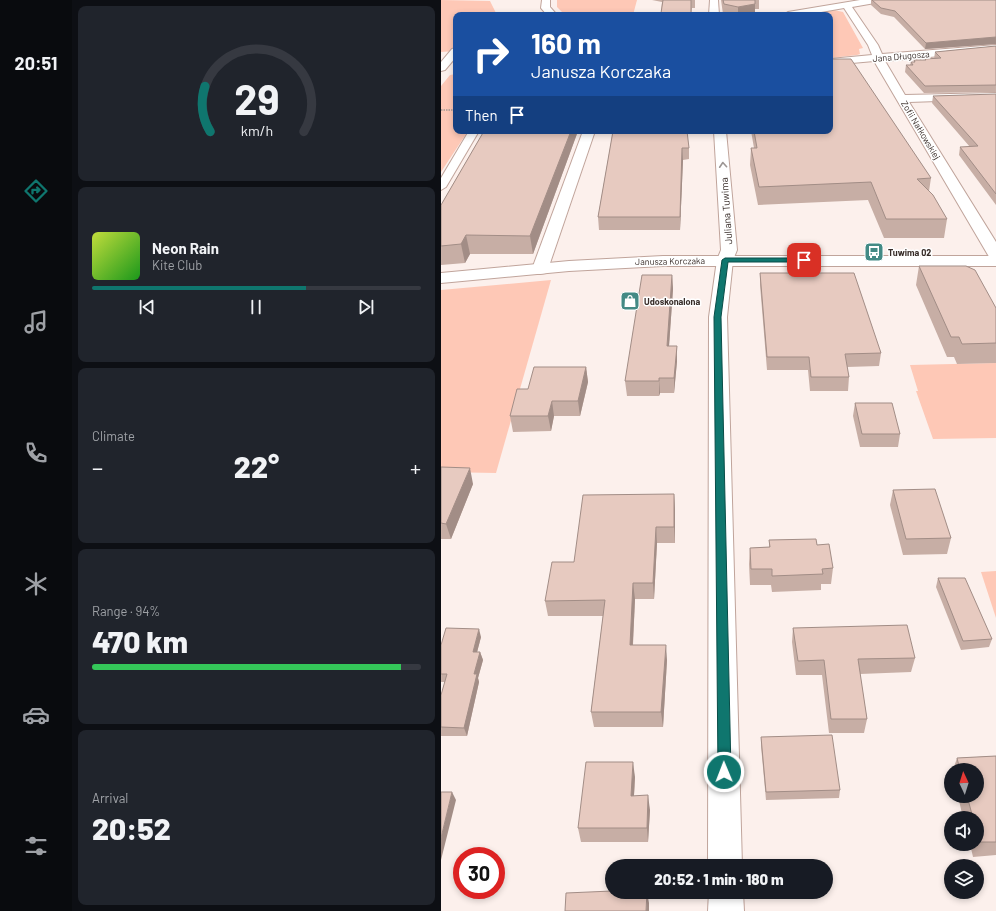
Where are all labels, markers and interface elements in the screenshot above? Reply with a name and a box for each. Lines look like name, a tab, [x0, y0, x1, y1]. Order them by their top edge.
text: 160 m	[531, 26, 601, 60]
icon: right	[465, 28, 517, 80]
street label: Jana Długosza	[872, 48, 930, 64]
text: 20:51	[15, 52, 57, 74]
text: Janusza Korczaka	[531, 60, 671, 82]
text: 29	[234, 72, 279, 122]
street label: Zofii Nałkowskiej	[899, 99, 943, 161]
icon: arrive	[506, 104, 528, 126]
text: Then	[465, 106, 498, 124]
text: km/h	[240, 121, 273, 138]
one-way arrow	[718, 162, 727, 168]
icon: directions	[22, 177, 50, 205]
street label: Juliana Tuwima	[718, 177, 734, 245]
text: Neon Rain	[152, 239, 219, 257]
bus stop icon: Tuwima 02	[863, 241, 885, 263]
pin	[787, 243, 821, 277]
place label: Tuwima 02	[888, 247, 931, 258]
icon: arrive	[793, 249, 815, 271]
street label: Janusza Korczaka	[635, 255, 705, 267]
text: Kite Club	[152, 257, 202, 273]
shop icon: Udoskonalona	[619, 290, 641, 312]
icon: previous	[136, 296, 158, 318]
icon: pause	[245, 296, 267, 318]
icon: next	[355, 296, 377, 318]
place label: Udoskonalona	[644, 296, 700, 307]
icon: music	[22, 308, 50, 336]
text: Climate	[92, 428, 135, 444]
icon: phone	[22, 439, 50, 467]
text: 22°	[234, 448, 279, 484]
text: −	[92, 454, 103, 480]
text: +	[410, 454, 421, 480]
icon: climate	[22, 570, 50, 598]
text: Range · 94%	[92, 603, 160, 619]
text: 470 km	[92, 623, 188, 659]
icon: car	[22, 701, 50, 729]
position arrow	[703, 751, 745, 793]
north arrow	[944, 763, 984, 803]
map controls	[944, 763, 984, 899]
text: Arrival	[92, 790, 128, 806]
text: 20:52	[92, 810, 171, 846]
button: sound	[944, 811, 984, 851]
icon: filters	[22, 832, 50, 860]
speed limit sign: 30	[453, 847, 505, 899]
button: layers	[944, 859, 984, 899]
text: 20:52 · 1 min · 180 m	[654, 870, 784, 888]

